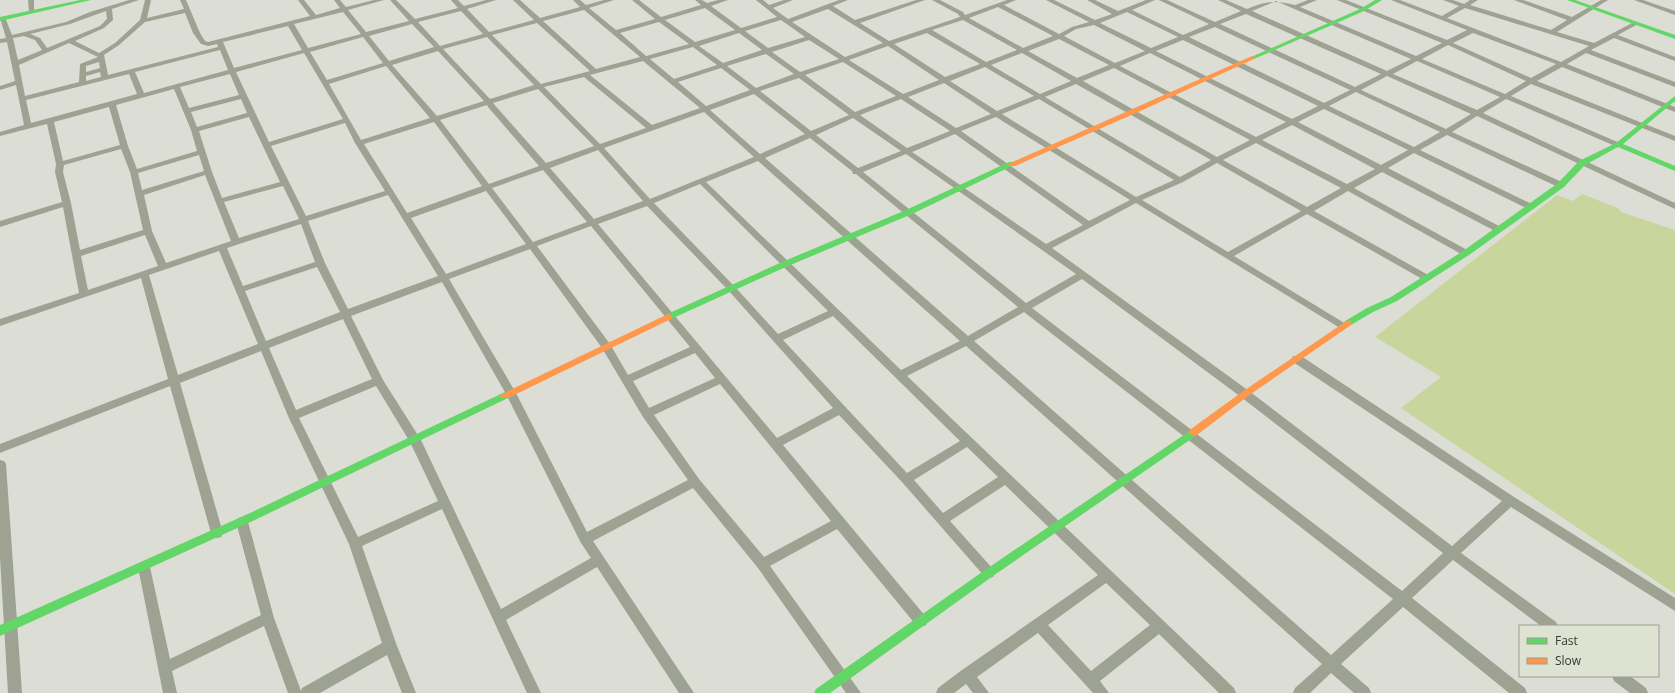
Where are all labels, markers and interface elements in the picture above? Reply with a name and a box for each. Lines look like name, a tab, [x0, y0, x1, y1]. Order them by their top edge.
legend	[1519, 625, 1659, 677]
text: Fast	[1555, 632, 1578, 649]
text: Slow	[1555, 652, 1582, 669]

